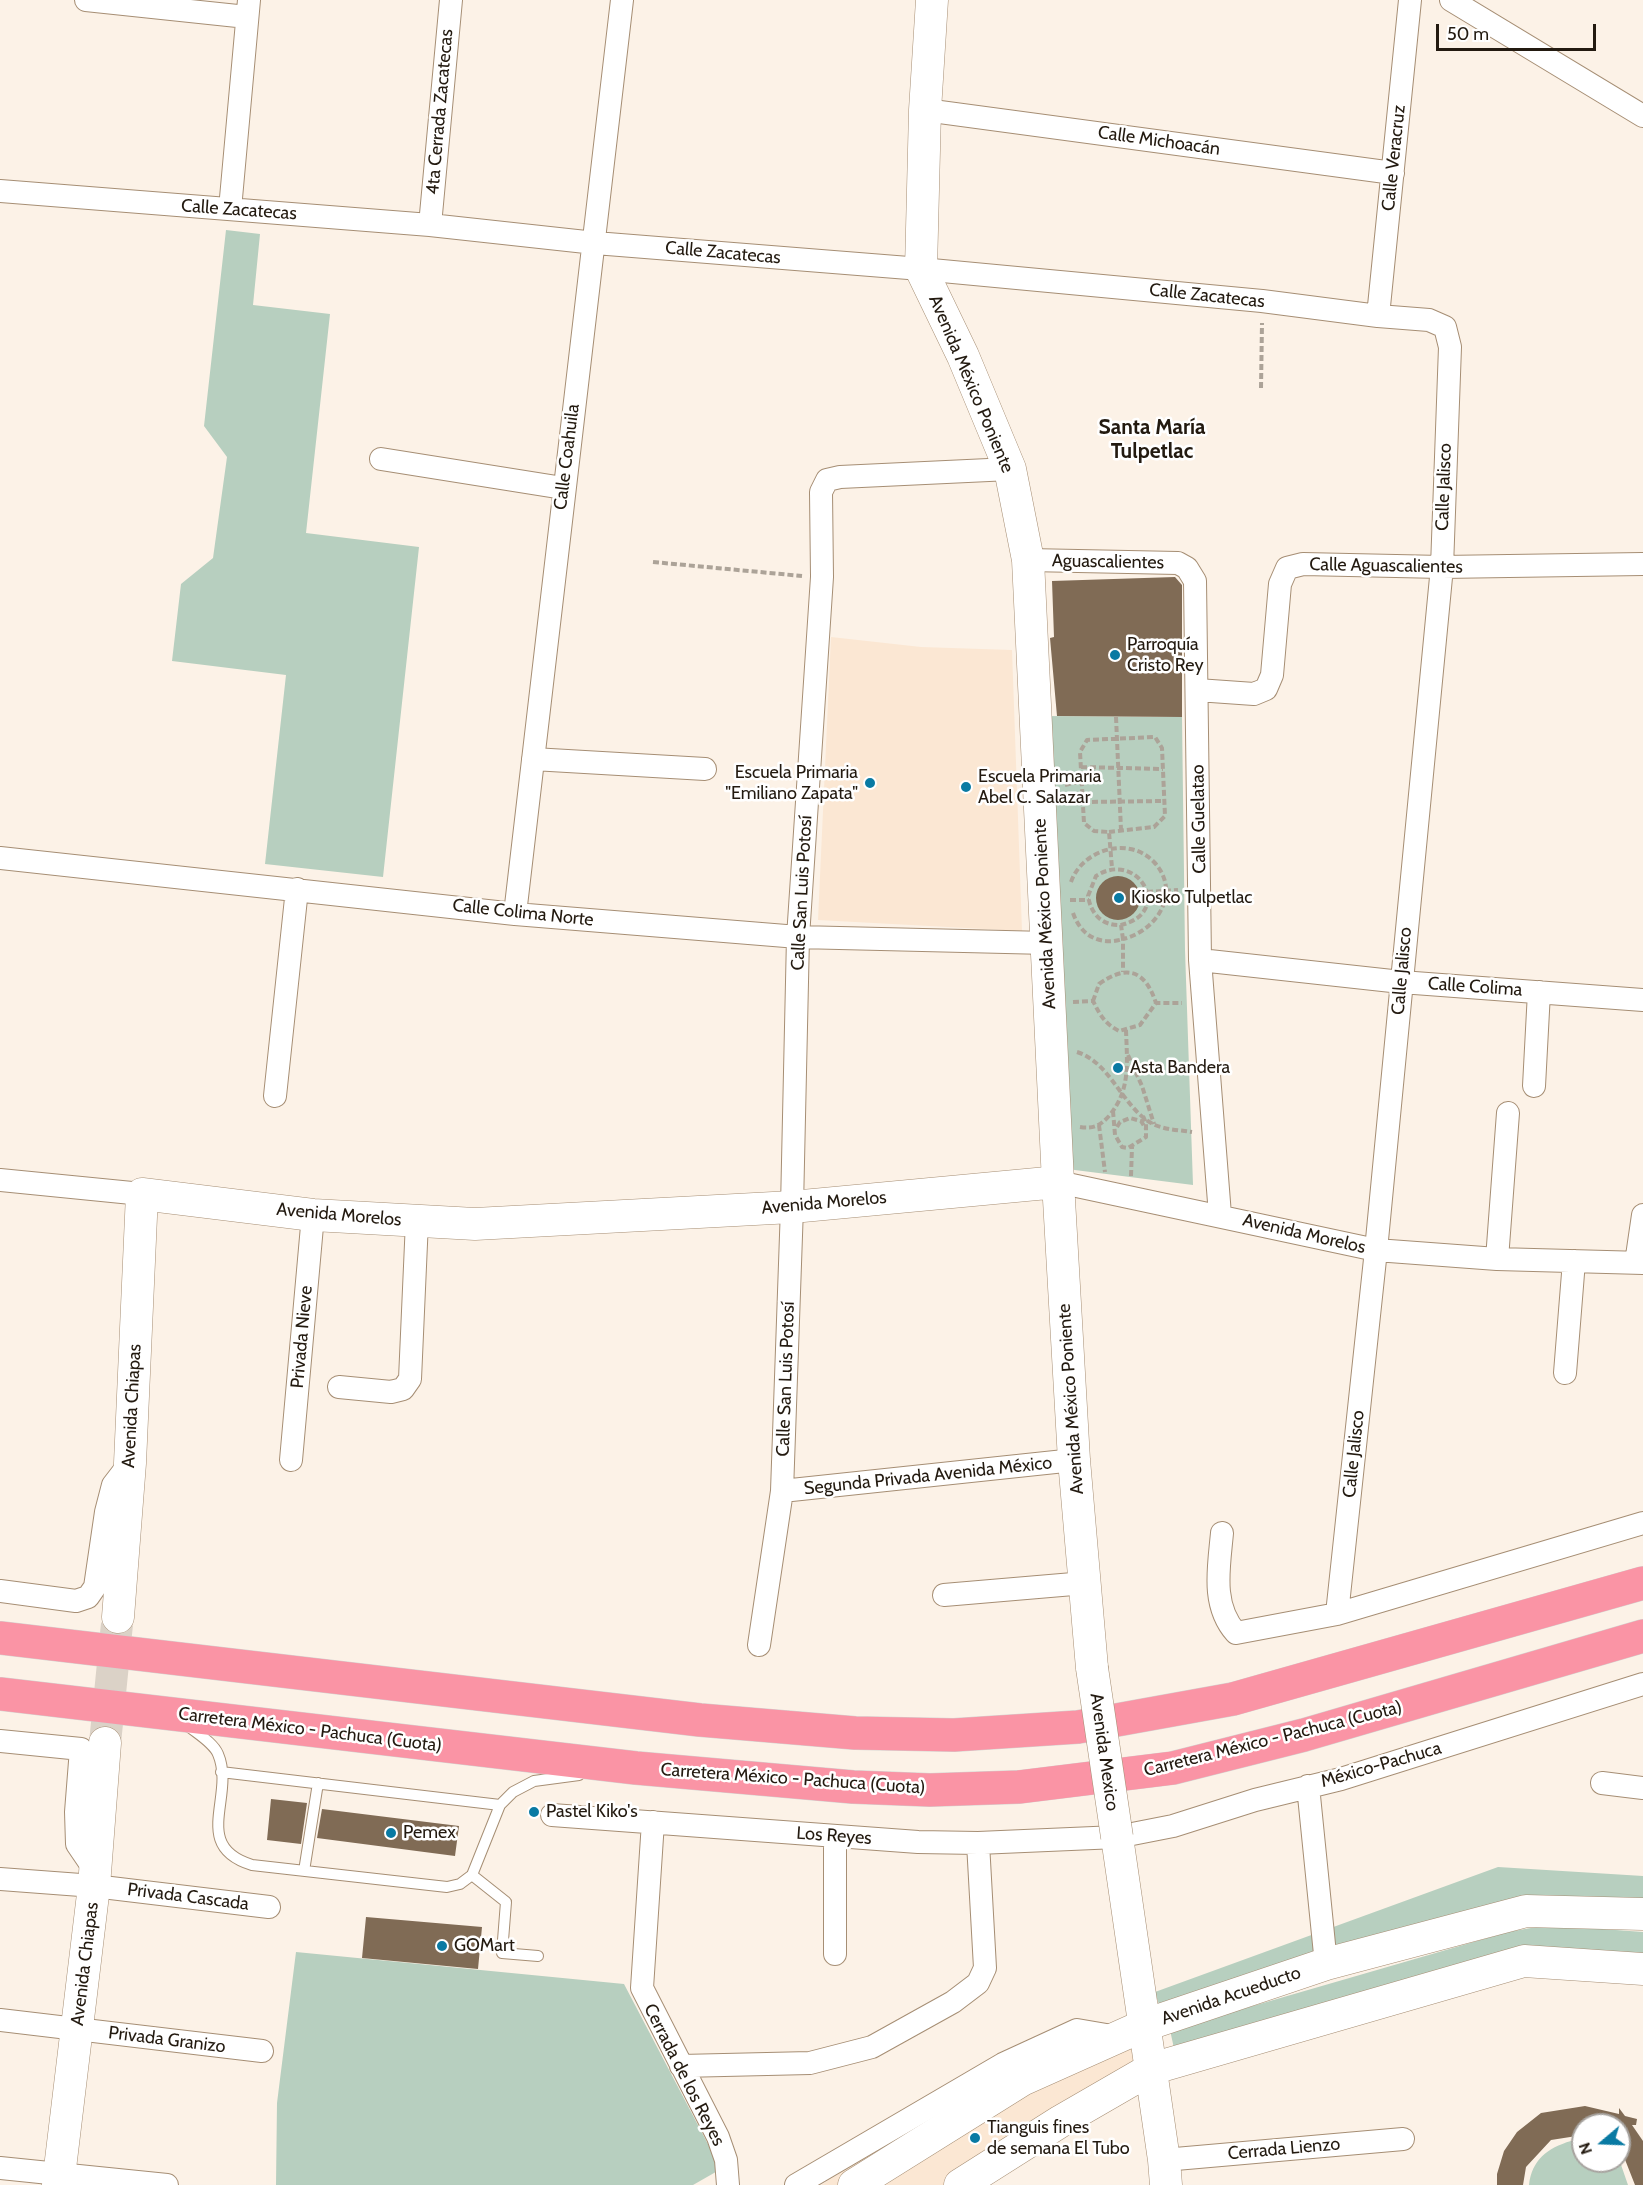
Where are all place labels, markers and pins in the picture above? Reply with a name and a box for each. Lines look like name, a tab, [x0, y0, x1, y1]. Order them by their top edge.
place label: Parroquía Cristo Rey	[1127, 634, 1204, 676]
marker: Parroquía Cristo Rey	[1108, 648, 1122, 662]
place label: Escuela Primaria "Emiliano Zapata"	[725, 762, 858, 804]
place label: Escuela Primaria Abel C. Salazar	[978, 766, 1101, 808]
marker: Escuela Primaria "Emiliano Zapata"	[863, 776, 877, 790]
marker: Escuela Primaria Abel C. Salazar	[959, 780, 973, 794]
place label: Kiosko Tulpetlac	[1131, 887, 1252, 909]
marker: Kiosko Tulpetlac	[1112, 891, 1126, 905]
place label: Asta Bandera	[1130, 1057, 1230, 1079]
marker: Asta Bandera	[1111, 1061, 1125, 1075]
place label: Pastel Kiko's	[546, 1801, 638, 1823]
marker: Pastel Kiko's	[527, 1805, 541, 1819]
place label: Pemex	[403, 1822, 456, 1844]
marker: Pemex	[384, 1826, 398, 1840]
place label: GOMart	[454, 1935, 515, 1957]
marker: GOMart	[435, 1939, 449, 1953]
place label: Tianguis fines de semana El Tubo	[987, 2117, 1130, 2160]
marker: Tianguis fines de semana El Tubo	[968, 2131, 982, 2145]

